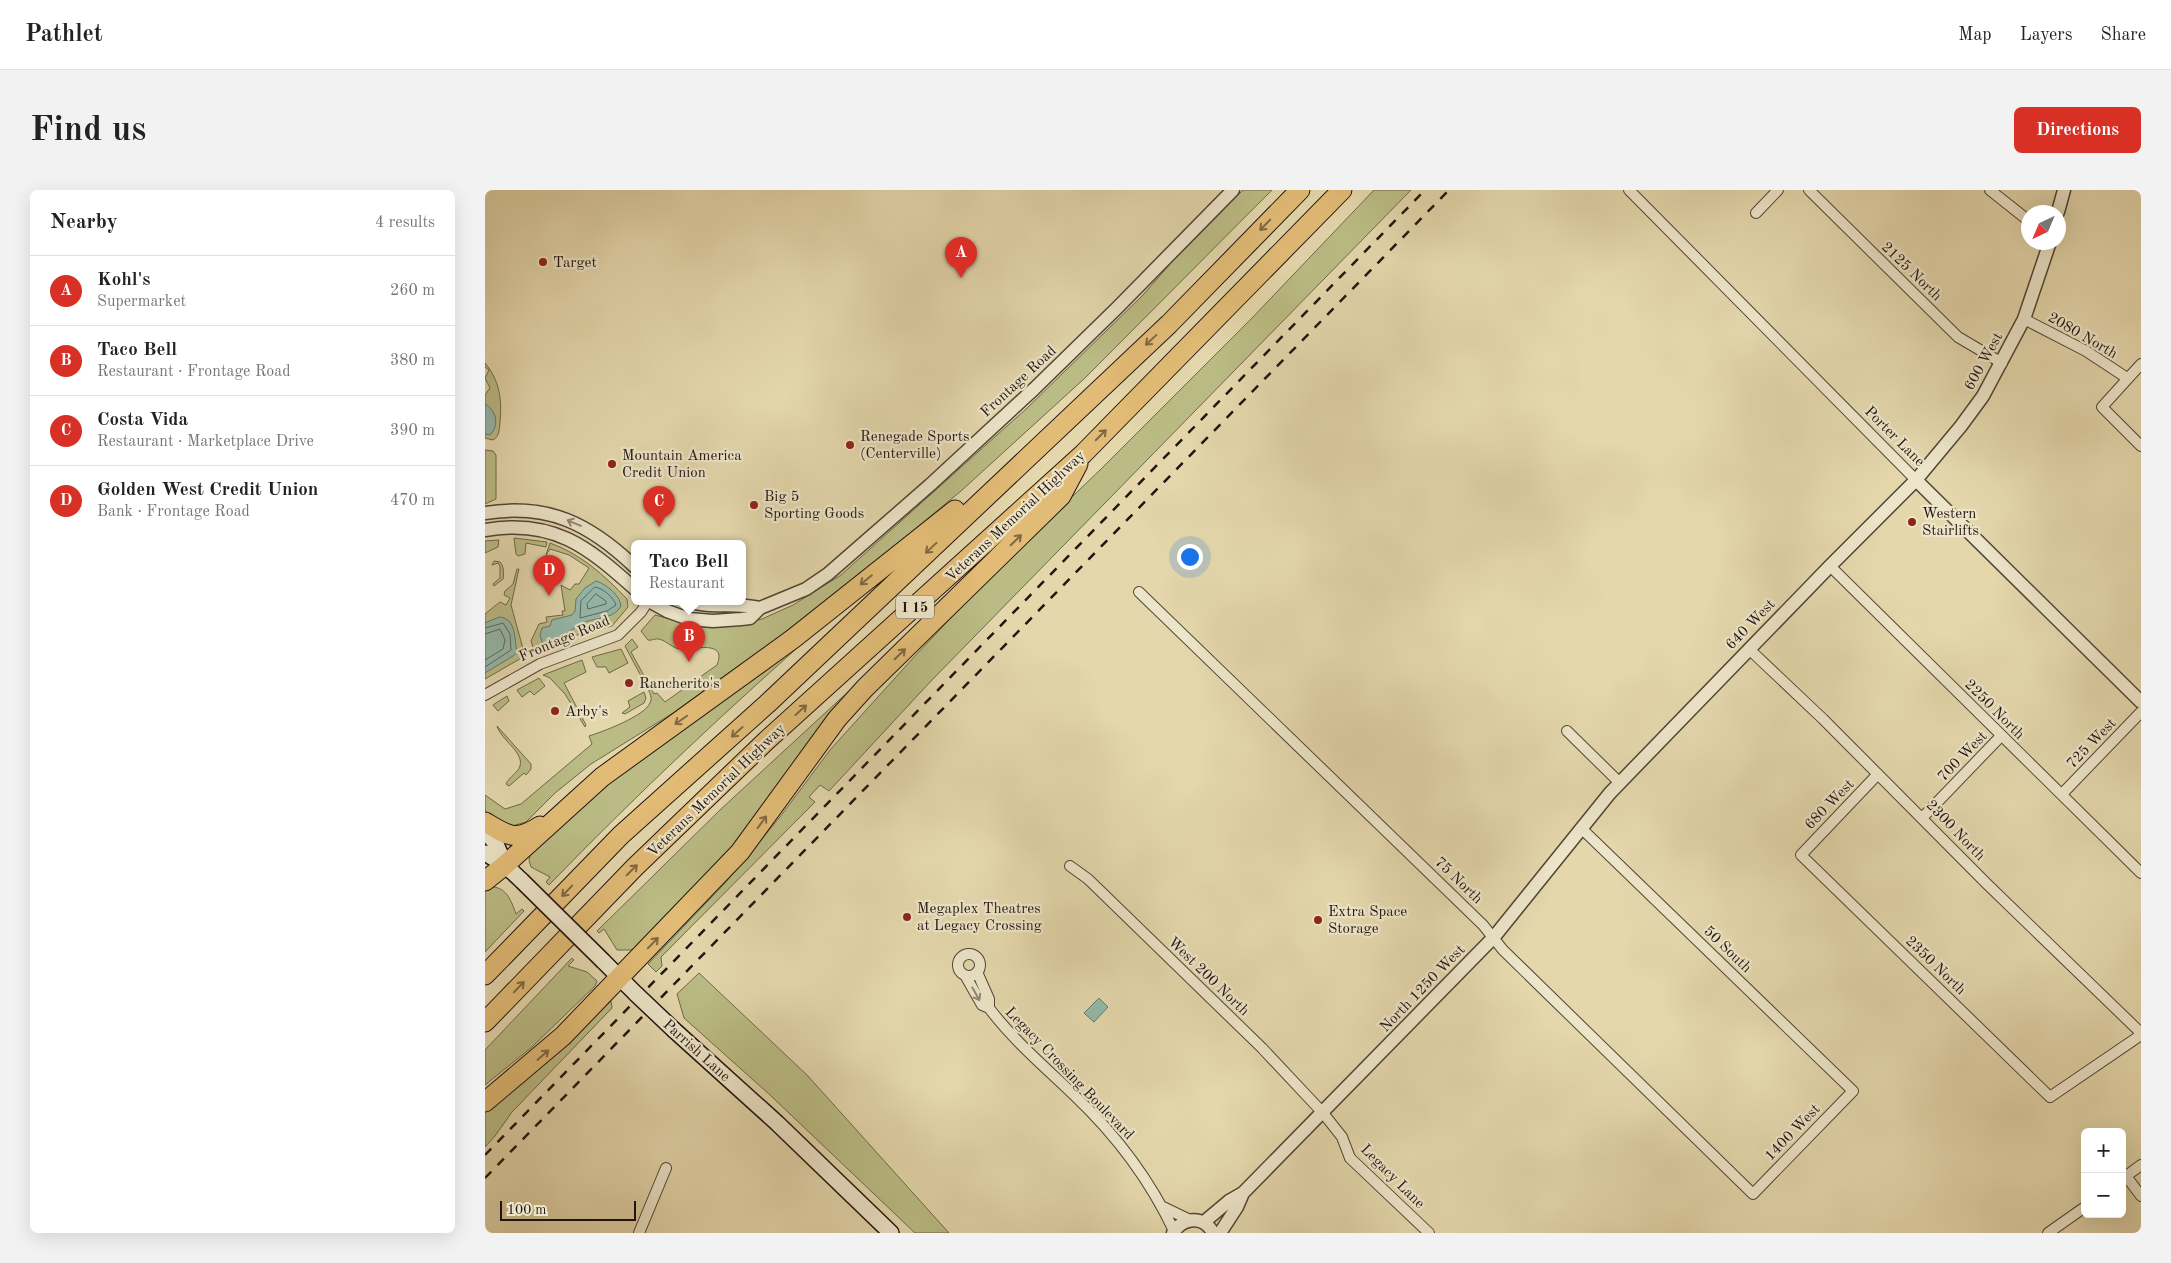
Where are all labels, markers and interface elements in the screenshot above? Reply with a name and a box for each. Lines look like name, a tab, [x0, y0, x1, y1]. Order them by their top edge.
text: Pathlet	[25, 23, 103, 47]
text: Map	[1958, 26, 1992, 44]
text: Layers	[2020, 26, 2072, 44]
text: Share	[2100, 26, 2146, 44]
button: Directions	[2014, 107, 2141, 153]
text: Find us	[30, 113, 146, 148]
north arrow	[2021, 205, 2066, 250]
text: Nearby	[50, 212, 118, 233]
text: 4 results	[375, 215, 435, 231]
one-way arrow	[1259, 219, 1272, 231]
pin: A	[945, 237, 977, 278]
street label: 2125 North	[1878, 240, 1944, 304]
marker: Target	[537, 256, 549, 268]
place label: Target	[553, 256, 597, 271]
text: Kohl's	[97, 271, 150, 290]
text: A	[60, 283, 72, 299]
text: 260 m	[390, 283, 435, 299]
text: Supermarket	[97, 294, 186, 310]
street label: 2080 North	[2045, 310, 2120, 362]
street label: 600 West	[1962, 330, 2006, 393]
one-way arrow	[1145, 334, 1158, 346]
text: Taco Bell	[97, 341, 177, 360]
street label: Frontage Road	[978, 343, 1060, 421]
text: B	[60, 353, 72, 369]
text: 380 m	[390, 353, 435, 369]
text: Restaurant · Frontage Road	[97, 364, 291, 380]
street label: Porter Lane	[1861, 404, 1927, 470]
text: Costa Vida	[97, 411, 188, 430]
text: C	[61, 423, 71, 439]
text: 390 m	[390, 423, 435, 439]
one-way arrow	[1095, 429, 1107, 441]
place label: Renegade Sports (Centerville)	[860, 430, 970, 462]
text: Restaurant · Marketplace Drive	[97, 434, 314, 450]
marker: Renegade Sports (Centerville)	[844, 439, 856, 451]
place label: Mountain America Credit Union	[622, 449, 742, 481]
street label: Veterans Memorial Highway	[943, 449, 1089, 586]
marker: Mountain America Credit Union	[606, 458, 618, 470]
text: Golden West Credit Union	[97, 481, 318, 500]
pin: C	[643, 486, 675, 527]
place label: Big 5 Sporting Goods	[764, 490, 864, 522]
text: D	[60, 493, 72, 509]
text: 470 m	[390, 493, 435, 509]
marker: Big 5 Sporting Goods	[748, 499, 760, 511]
text: Bank · Frontage Road	[97, 504, 250, 520]
place label: Western Stairlifts	[1922, 507, 1979, 539]
marker: Western Stairlifts	[1906, 516, 1918, 528]
one-way arrow	[567, 517, 582, 527]
one-way arrow	[1010, 534, 1023, 546]
popup	[631, 540, 746, 605]
one-way arrow	[924, 542, 937, 554]
your location	[1177, 544, 1203, 570]
text: Taco Bell	[648, 553, 729, 572]
pin: D	[533, 555, 565, 596]
one-way arrow	[860, 575, 873, 586]
text: Restaurant	[648, 576, 725, 592]
road number: I 15	[896, 596, 934, 618]
street label: 640 West	[1724, 597, 1779, 653]
street label: Frontage Road	[517, 613, 612, 665]
pin: B	[673, 621, 705, 662]
one-way arrow	[894, 648, 906, 660]
marker: Rancherito's	[623, 677, 635, 689]
place label: Rancherito's	[639, 677, 720, 692]
street label: 2250 North	[1961, 677, 2027, 743]
one-way arrow	[794, 704, 807, 716]
marker: Arby's	[549, 705, 561, 717]
place label: Arby's	[565, 705, 608, 720]
one-way arrow	[674, 715, 688, 725]
street label: 725 West	[2065, 716, 2120, 772]
street label: Veterans Memorial Highway	[645, 722, 789, 861]
one-way arrow	[730, 726, 743, 738]
street label: 700 West	[1936, 729, 1991, 785]
street label: 680 West	[1803, 777, 1858, 833]
street label: 2300 North	[1923, 798, 1987, 864]
one-way arrow	[757, 815, 767, 829]
street label: 75 North	[1431, 855, 1485, 907]
one-way arrow	[626, 864, 638, 876]
one-way arrow	[561, 885, 573, 897]
place label: Megaplex Theatres at Legacy Crossing	[917, 902, 1042, 934]
place label: Extra Space Storage	[1328, 905, 1407, 937]
marker: Megaplex Theatres at Legacy Crossing	[901, 911, 913, 923]
marker: Extra Space Storage	[1312, 914, 1324, 926]
street label: 50 South	[1700, 924, 1754, 976]
street label: 2350 North	[1902, 934, 1968, 998]
street label: West 200 North	[1165, 935, 1251, 1019]
one-way arrow	[647, 936, 659, 949]
street label: North 1250 West	[1378, 942, 1468, 1036]
one-way arrow	[513, 980, 525, 993]
one-way arrow	[971, 986, 981, 1000]
street label: Legacy Crossing Boulevard	[1002, 1005, 1136, 1143]
street label: Parrish Lane	[660, 1017, 733, 1085]
one-way arrow	[536, 1049, 549, 1060]
street label: 1400 West	[1763, 1102, 1824, 1164]
map controls	[2081, 1128, 2126, 1218]
button: +	[2081, 1128, 2126, 1173]
street label: Legacy Lane	[1357, 1142, 1427, 1212]
button: −	[2081, 1173, 2126, 1218]
scale bar	[500, 1198, 636, 1221]
text: 100 m	[507, 1203, 546, 1217]

